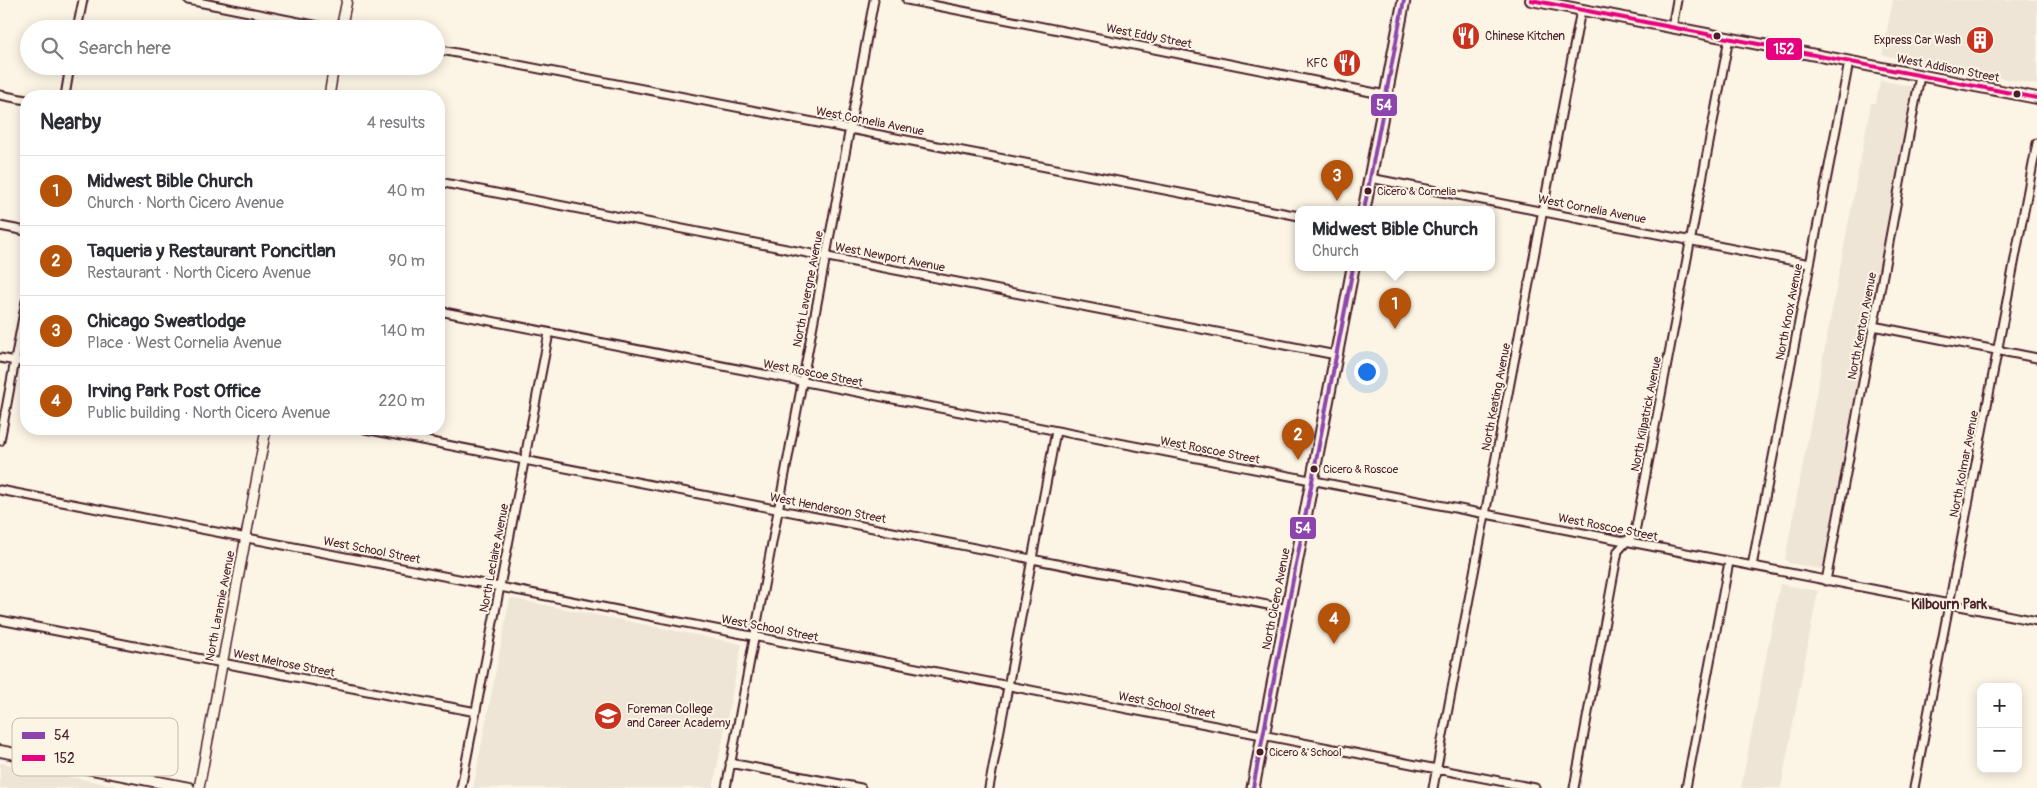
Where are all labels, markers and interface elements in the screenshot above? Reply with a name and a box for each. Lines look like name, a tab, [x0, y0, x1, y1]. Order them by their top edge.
search box	[20, 20, 445, 75]
street label: West Eddy Street	[1105, 21, 1193, 52]
restaurant icon: Chinese Kitchen	[1451, 21, 1481, 51]
building icon: Express Car Wash	[1965, 25, 1995, 55]
place label: Chinese Kitchen	[1485, 29, 1565, 44]
unlabelled marker	[1712, 31, 1722, 41]
place label: Express Car Wash	[1874, 33, 1961, 48]
icon: search	[38, 34, 66, 62]
text: Search here	[78, 36, 171, 60]
line badge: 152	[1765, 37, 1803, 61]
text: 152	[1774, 41, 1795, 58]
restaurant icon: KFC	[1332, 48, 1362, 78]
street label: West Addison Street	[1895, 51, 2001, 86]
place label: KFC	[1306, 56, 1328, 71]
unlabelled marker	[2012, 89, 2022, 99]
line badge: 54	[1370, 93, 1398, 117]
text: 54	[1376, 97, 1393, 114]
street label: West Cornelia Avenue	[815, 104, 925, 139]
text: Nearby	[40, 109, 101, 136]
text: 4 results	[367, 113, 425, 133]
pin: 3	[1321, 160, 1353, 201]
text: Midwest Bible Church	[87, 169, 253, 193]
text: 1	[53, 181, 59, 201]
text: 40 m	[387, 181, 425, 201]
place label: Cicero & Cornelia	[1377, 185, 1456, 198]
marker: Cicero & Cornelia	[1363, 186, 1373, 196]
street label: West Cornelia Avenue	[1537, 192, 1647, 227]
text: Church · North Cicero Avenue	[87, 193, 284, 213]
popup	[1295, 206, 1495, 271]
text: Midwest Bible Church	[1312, 217, 1478, 241]
street label: North Lavergne Avenue	[790, 230, 827, 348]
text: Taqueria y Restaurant Poncitlan	[87, 239, 336, 263]
street label: West Newport Avenue	[834, 239, 946, 276]
text: Church	[1312, 241, 1359, 261]
text: 2	[52, 251, 60, 271]
text: 90 m	[388, 251, 425, 271]
street label: North Knox Avenue	[1773, 262, 1806, 362]
text: Restaurant · North Cicero Avenue	[87, 263, 311, 283]
street label: North Kenton Avenue	[1845, 271, 1880, 381]
pin: 1	[1379, 288, 1411, 329]
text: Chicago Sweatlodge	[87, 309, 246, 333]
text: 3	[52, 321, 60, 341]
text: 140 m	[381, 321, 425, 341]
text: Place · West Cornelia Avenue	[87, 333, 282, 353]
street label: North Keating Avenue	[1479, 342, 1514, 452]
street label: North Kilpatrick Avenue	[1628, 355, 1665, 473]
street label: West Roscoe Street	[762, 356, 864, 391]
your location	[1354, 359, 1380, 385]
text: Irving Park Post Office	[87, 379, 261, 403]
text: 4	[51, 391, 61, 411]
text: 220 m	[379, 391, 425, 411]
text: Public building · North Cicero Avenue	[87, 403, 330, 423]
street label: North Kolmar Avenue	[1947, 409, 1982, 519]
pin: 2	[1282, 419, 1314, 460]
street label: West Roscoe Street	[1159, 433, 1261, 468]
place label: Cicero & Roscoe	[1323, 463, 1399, 476]
marker: Cicero & Roscoe	[1309, 464, 1319, 474]
street label: West Henderson Street	[768, 490, 888, 527]
street label: North Leclaire Avenue	[477, 502, 512, 614]
street label: West Roscoe Street	[1557, 510, 1659, 545]
line badge: 54	[1289, 516, 1317, 540]
text: 54	[1295, 520, 1312, 537]
street label: West School Street	[322, 534, 422, 567]
street label: North Cicero Avenue	[1259, 547, 1294, 651]
street label: North Laramie Avenue	[202, 549, 239, 663]
district label: Kilbourn Park	[1911, 596, 1987, 613]
pin: 4	[1318, 603, 1350, 644]
street label: West School Street	[720, 612, 820, 645]
street label: West Melrose Street	[232, 646, 336, 681]
map controls	[1977, 683, 2022, 773]
button: +	[1977, 683, 2022, 728]
street label: West School Street	[1117, 689, 1217, 722]
school or university icon: Foreman College and Career Academy	[593, 701, 623, 731]
place label: Foreman College and Career Academy	[627, 702, 730, 731]
legend	[12, 718, 178, 776]
text: 54	[54, 727, 70, 744]
button: −	[1977, 728, 2022, 773]
place label: Cicero & School	[1269, 746, 1342, 759]
marker: Cicero & School	[1255, 747, 1265, 757]
text: 152	[54, 750, 75, 767]

